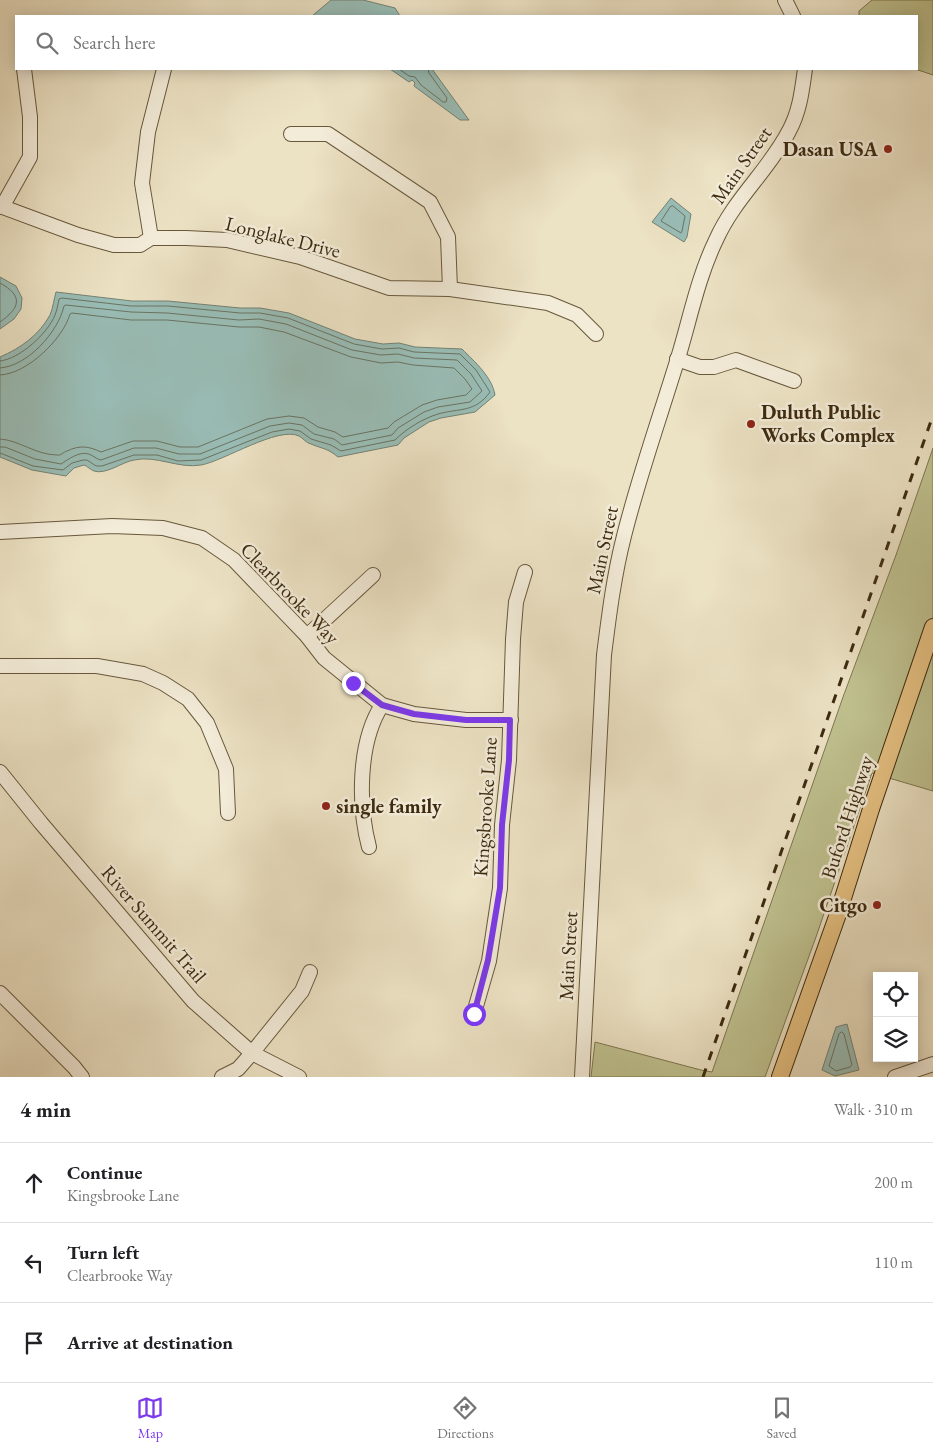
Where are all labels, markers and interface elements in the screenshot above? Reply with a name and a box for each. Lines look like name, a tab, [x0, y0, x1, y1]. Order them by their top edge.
search box	[15, 15, 918, 70]
icon: search	[33, 29, 61, 57]
text: Search here	[73, 30, 155, 55]
street label: Main Street	[705, 121, 778, 209]
place label: Dasan USA	[783, 136, 879, 162]
marker: Dasan USA	[882, 143, 894, 155]
street label: Longlake Drive	[223, 210, 343, 264]
place label: Duluth Public Works Complex	[761, 399, 895, 448]
marker: Duluth Public Works Complex	[745, 418, 757, 430]
street label: Main Street	[580, 503, 624, 596]
street label: Clearbrooke Way	[235, 536, 345, 650]
route end	[342, 672, 365, 695]
street label: Kingsbrooke Lane	[467, 736, 503, 878]
street label: Buford Highway	[815, 752, 879, 882]
place label: single family	[336, 793, 442, 819]
marker: single family	[320, 800, 332, 812]
street label: River Summit Trail	[96, 860, 212, 988]
place label: Citgo	[820, 892, 867, 918]
marker: Citgo	[871, 899, 883, 911]
street label: Main Street	[553, 910, 583, 1001]
map controls	[873, 972, 918, 1062]
button: locate	[873, 972, 918, 1017]
route start	[463, 1003, 486, 1026]
button: layers	[873, 1017, 918, 1062]
text: 4 min	[20, 1096, 71, 1123]
text: Walk · 310 m	[834, 1099, 913, 1120]
text: Continue	[67, 1160, 142, 1185]
icon: ahead	[20, 1169, 48, 1197]
text: 200 m	[874, 1172, 913, 1193]
text: Kingsbrooke Lane	[67, 1185, 179, 1206]
text: Turn left	[67, 1240, 139, 1265]
icon: left	[20, 1249, 48, 1277]
text: 110 m	[874, 1252, 913, 1273]
text: Clearbrooke Way	[67, 1265, 173, 1286]
icon: arrive	[20, 1329, 48, 1357]
text: Arrive at destination	[67, 1330, 233, 1355]
tab: Map	[136, 1394, 164, 1442]
tab: Directions	[437, 1394, 494, 1442]
tab: Saved	[767, 1394, 797, 1442]

